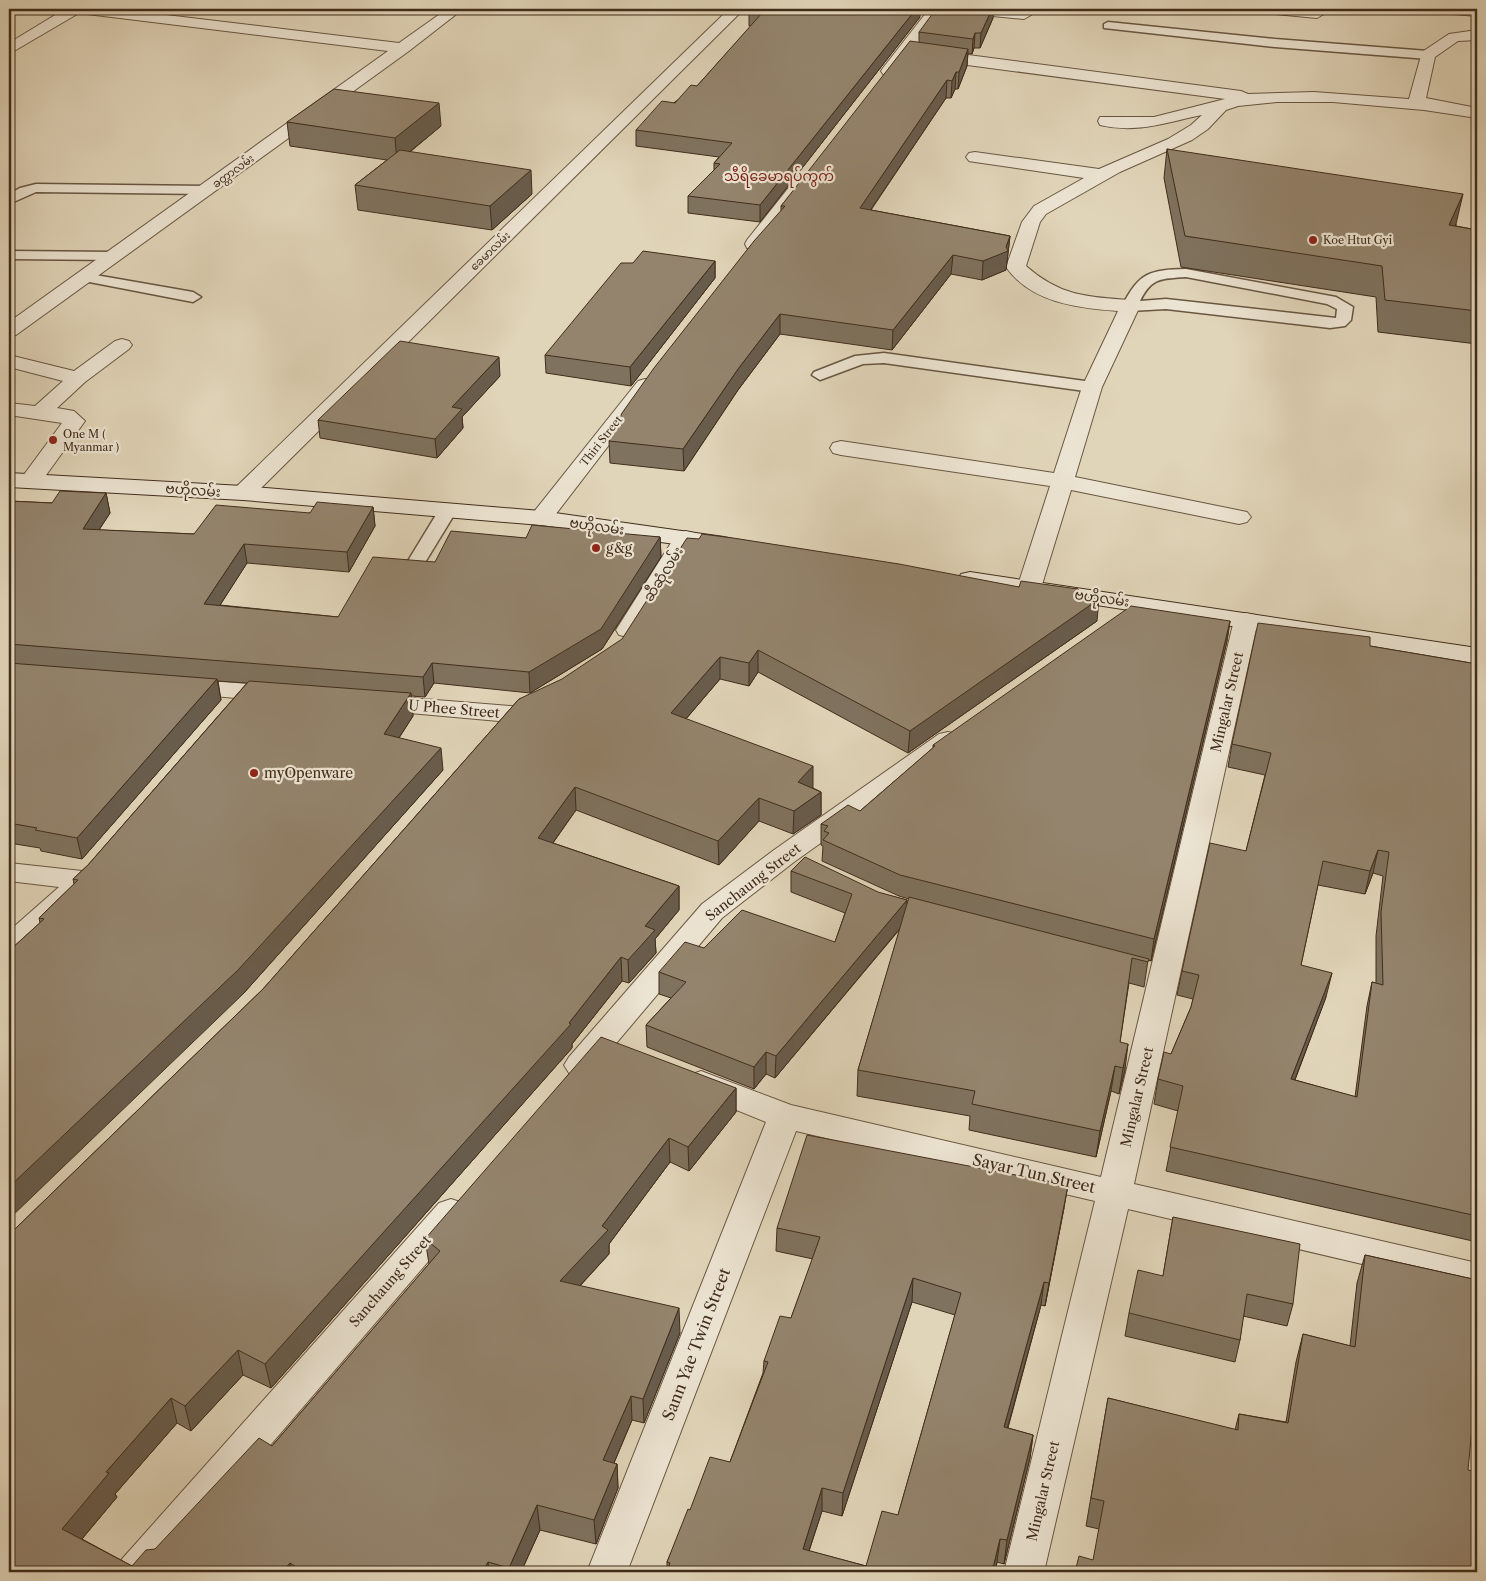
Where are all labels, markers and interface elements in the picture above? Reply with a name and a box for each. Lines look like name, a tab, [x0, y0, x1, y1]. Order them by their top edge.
street label: ခတ္တာလမ်း	[209, 151, 258, 193]
district label: သီရိခေမာရပ်ကွက်	[724, 166, 834, 188]
street label: ခေမာလမ်း	[467, 228, 513, 274]
place label: Koe Htut Gyi	[1323, 233, 1393, 247]
marker: Koe Htut Gyi	[1307, 234, 1319, 246]
street label: Thiri Street	[577, 413, 625, 469]
place label: One M ( Myanmar )	[63, 427, 119, 454]
marker: One M ( Myanmar )	[47, 434, 59, 446]
street label: ဗဟိုလမ်း	[165, 478, 221, 504]
street label: ဗဟိုလမ်း	[568, 512, 626, 542]
place label: g&g	[606, 539, 633, 557]
marker: g&g	[590, 542, 602, 554]
street label: ဆီဆုံလမ်း	[638, 543, 690, 606]
street label: ဗဟိုလမ်း	[1073, 584, 1131, 614]
street label: Mingalar Street	[1207, 650, 1247, 754]
street label: U Phee Street	[408, 696, 500, 722]
place label: myOpenware	[264, 764, 353, 782]
marker: myOpenware	[248, 767, 260, 779]
street label: Sanchaung Street	[702, 839, 804, 925]
street label: Mingalar Street	[1117, 1045, 1157, 1149]
street label: Sayar Tun Street	[971, 1149, 1098, 1197]
street label: Sanchaung Street	[345, 1231, 435, 1331]
street label: Sann Yae Twin Street	[658, 1265, 734, 1423]
street label: Mingalar Street	[1023, 1439, 1063, 1543]

